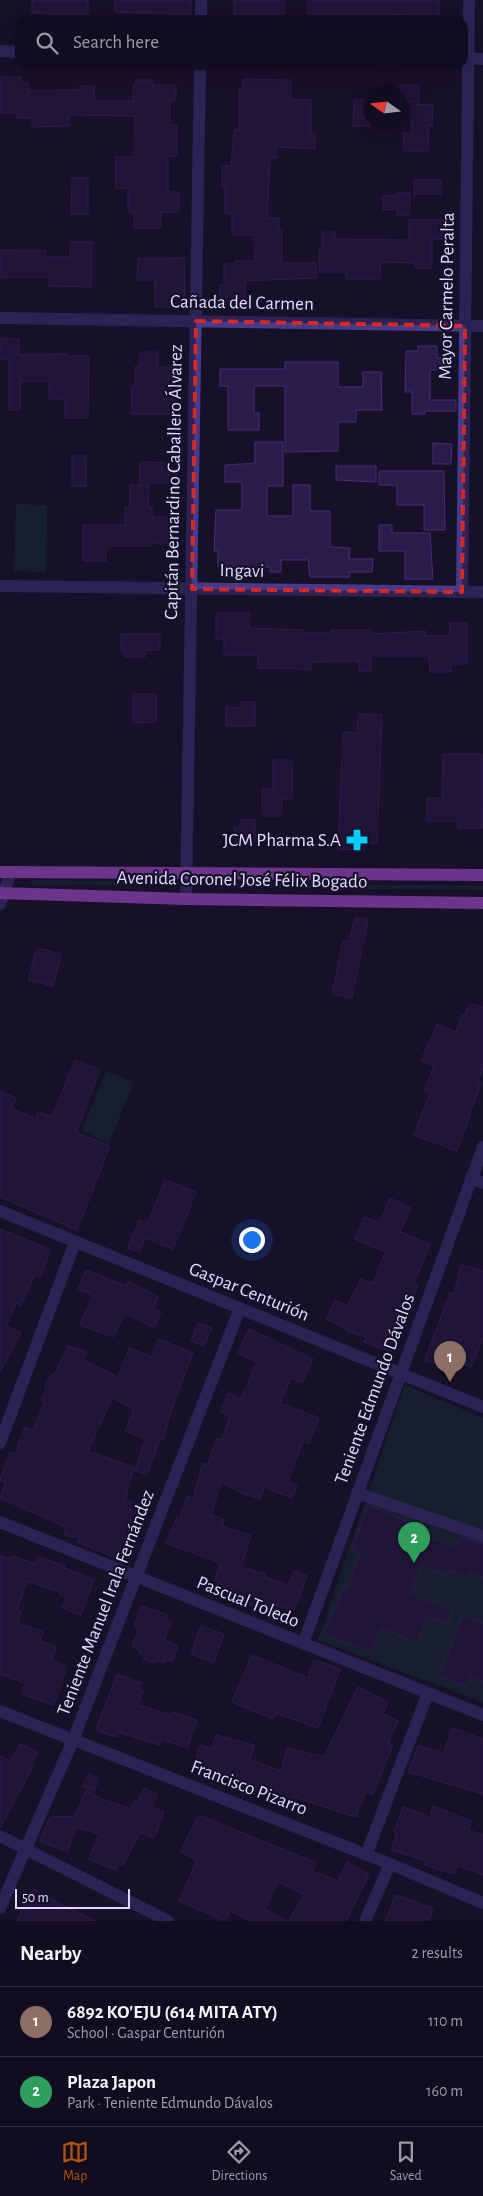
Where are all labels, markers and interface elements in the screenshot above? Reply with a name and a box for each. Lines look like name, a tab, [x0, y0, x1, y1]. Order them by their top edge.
search box	[15, 15, 468, 70]
icon: search	[33, 29, 61, 57]
text: Search here	[73, 33, 159, 52]
north arrow	[363, 85, 408, 130]
street label: Mayor Carmelo Peralta	[436, 212, 458, 380]
street label: Cañada del Carmen	[170, 292, 314, 314]
street label: Capitán Bernardino Caballero Álvarez	[160, 344, 186, 620]
street label: Ingavi	[219, 561, 265, 581]
pharmacy icon: JCM Pharma S.A	[344, 827, 370, 853]
place label: JCM Pharma S.A	[223, 831, 341, 850]
street label: Avenida Coronel José Félix Bogado	[117, 868, 367, 892]
your location	[239, 1227, 265, 1253]
street label: Gaspar Centurión	[186, 1259, 312, 1325]
street label: Teniente Edmundo Dávalos	[332, 1291, 418, 1487]
pin: 1	[434, 1341, 466, 1382]
street label: Teniente Manuel Irala Fernández	[54, 1487, 158, 1719]
pin: 2	[398, 1522, 430, 1563]
street label: Pascual Toledo	[194, 1573, 302, 1631]
street label: Francisco Pizarro	[188, 1757, 310, 1819]
scale bar	[15, 1886, 130, 1909]
text: 50 m	[22, 1891, 49, 1905]
text: Nearby	[20, 1943, 81, 1964]
text: 2 results	[411, 1945, 463, 1961]
text: 6892 KO'EJU (614 MITA ATY)	[67, 2003, 278, 2022]
text: 1	[33, 2013, 39, 2029]
text: 110 m	[428, 2013, 463, 2029]
text: School · Gaspar Centurión	[67, 2025, 225, 2041]
text: Plaza Japon	[67, 2073, 156, 2092]
text: 2	[32, 2083, 40, 2099]
text: 160 m	[426, 2083, 463, 2099]
text: Park · Teniente Edmundo Dávalos	[67, 2095, 273, 2111]
tab: Map	[61, 2138, 89, 2185]
tab: Directions	[212, 2138, 267, 2185]
tab: Saved	[390, 2138, 422, 2185]

